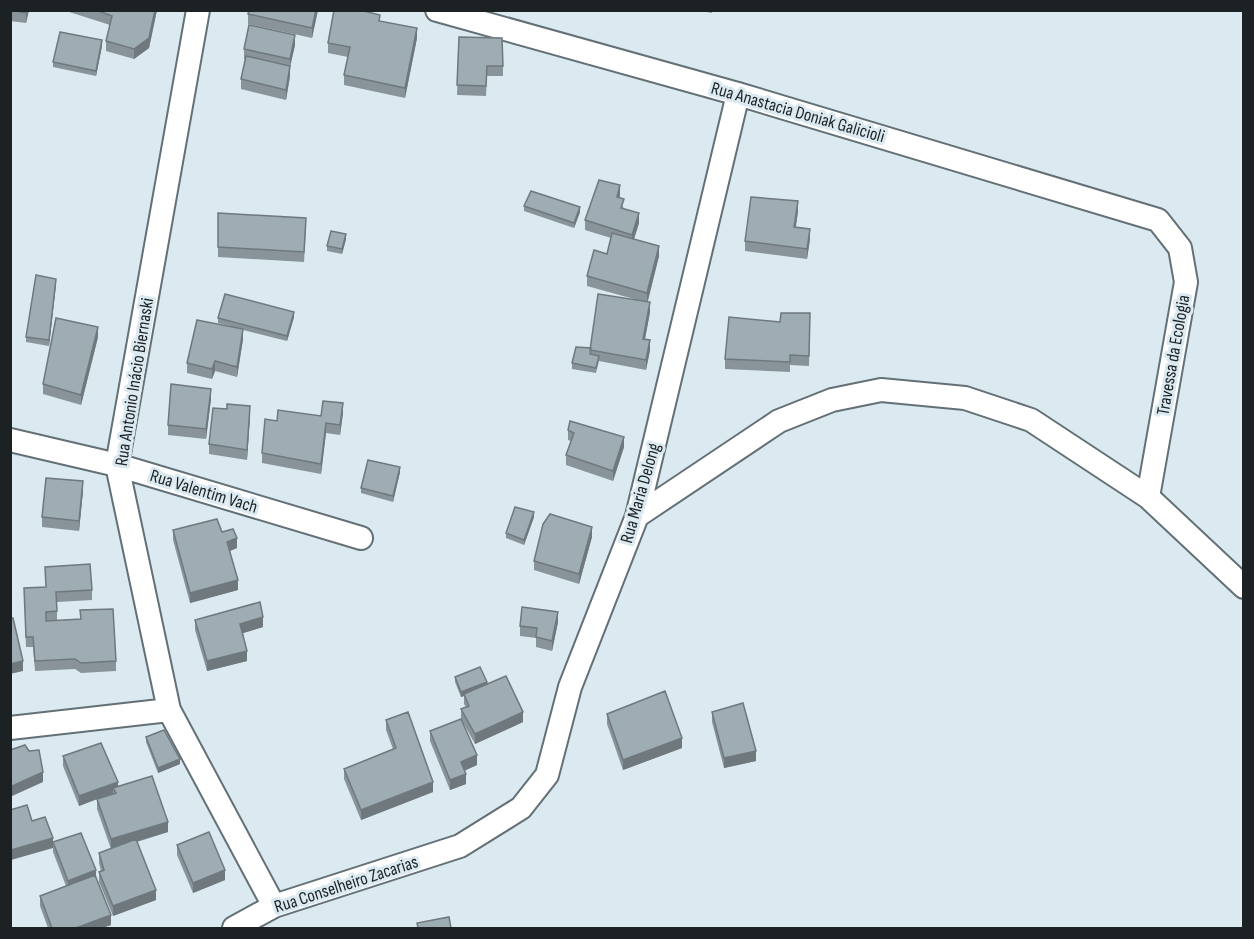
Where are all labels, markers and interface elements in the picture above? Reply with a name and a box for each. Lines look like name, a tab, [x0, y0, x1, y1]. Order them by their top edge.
street label: Rua Anastacia Doniak Galicioli	[709, 78, 887, 147]
street label: Travessa da Ecologia	[1153, 293, 1194, 417]
street label: Rua Antonio Inácio Biernaski	[111, 297, 158, 468]
street label: Rua Maria Delong	[616, 441, 665, 546]
street label: Rua Valentim Vach	[148, 465, 260, 518]
street label: Rua Conselheiro Zacarias	[272, 851, 421, 918]

